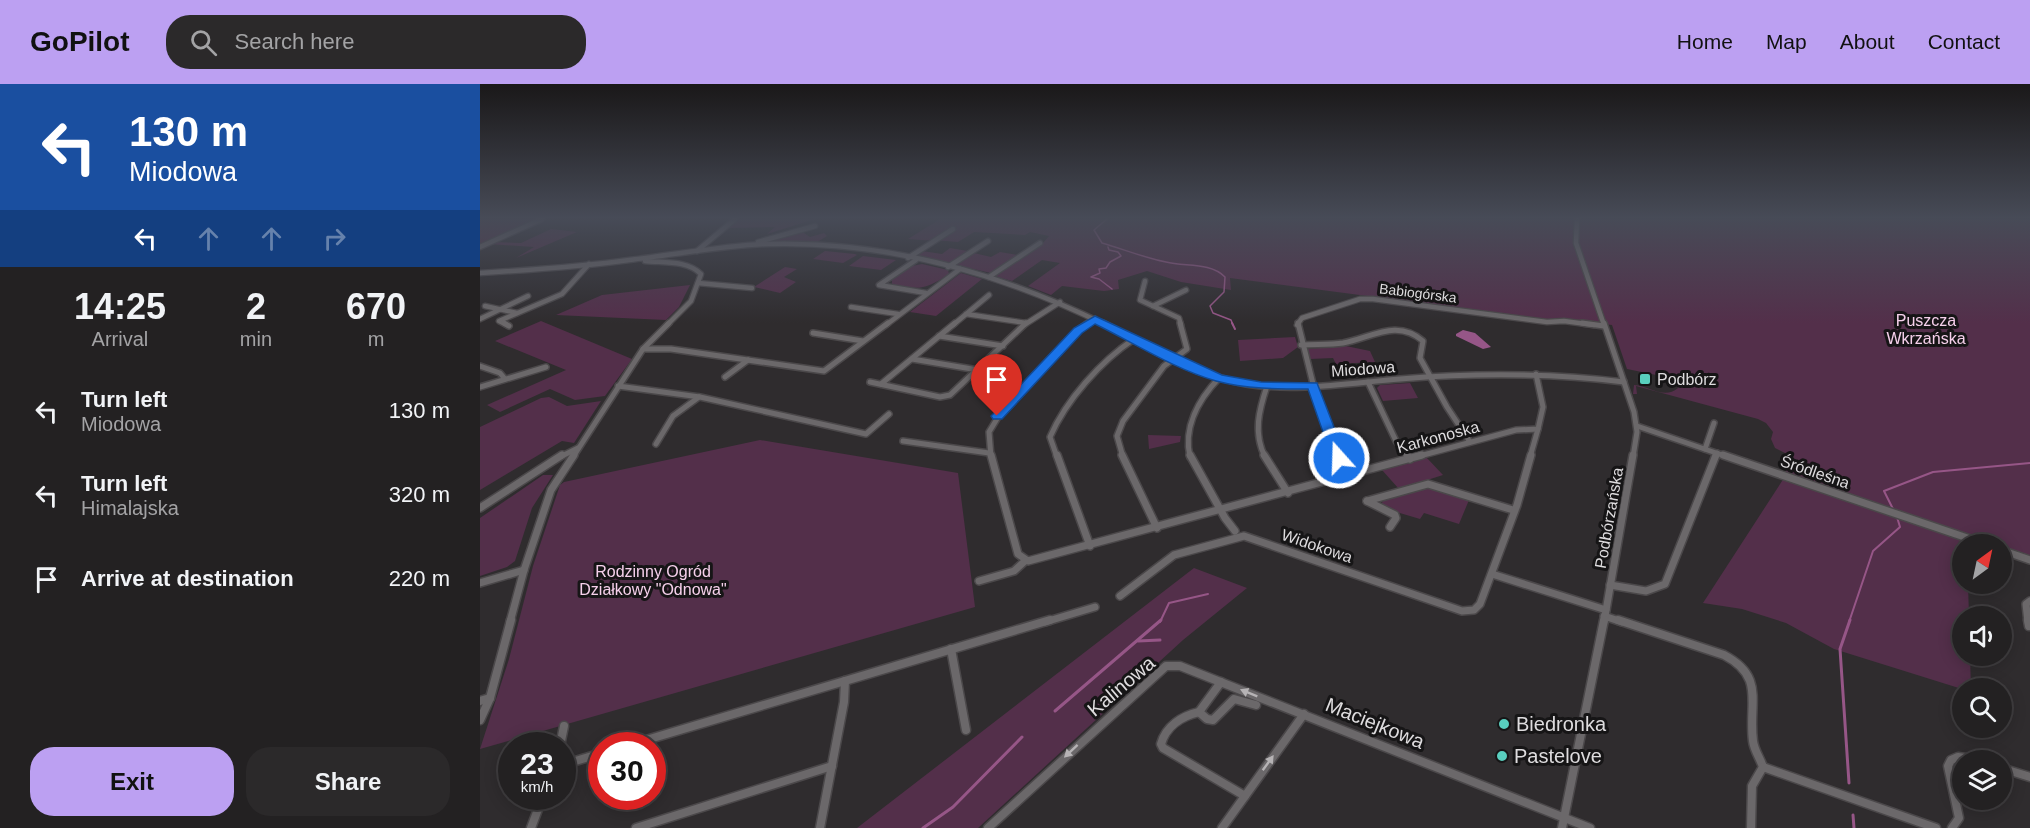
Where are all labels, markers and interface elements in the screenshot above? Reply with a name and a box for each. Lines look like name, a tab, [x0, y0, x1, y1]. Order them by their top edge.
search box	[166, 15, 586, 69]
text: GoPilot	[30, 26, 130, 57]
icon: search	[187, 26, 220, 59]
text: Search here	[235, 29, 354, 54]
text: Home	[1677, 30, 1733, 53]
text: Map	[1766, 30, 1807, 53]
text: About	[1840, 30, 1895, 53]
text: Contact	[1928, 30, 2000, 53]
icon: left	[30, 108, 108, 186]
text: 130 m	[129, 108, 248, 155]
text: Miodowa	[129, 157, 237, 187]
icon: left	[129, 222, 162, 255]
icon: ahead	[192, 222, 225, 255]
icon: ahead	[255, 222, 288, 255]
icon: right	[318, 222, 351, 255]
street label: Babiogórska	[1378, 280, 1458, 306]
text: 14:25	[74, 286, 166, 327]
text: 2	[246, 286, 266, 327]
text: 670	[346, 286, 406, 327]
park label: Puszcza Wkrzańska	[1886, 312, 1966, 347]
text: Arrival	[92, 328, 148, 350]
text: min	[240, 328, 272, 350]
text: m	[368, 328, 384, 350]
pin	[971, 354, 1022, 416]
street label: Miodowa	[1330, 358, 1396, 380]
icon: arrive	[980, 363, 1013, 396]
place label: Podbórz	[1657, 371, 1717, 388]
marker: Podbórz	[1638, 372, 1652, 386]
text: Turn left	[81, 387, 167, 412]
icon: left	[30, 395, 63, 428]
text: 130 m	[389, 398, 450, 423]
text: Miodowa	[81, 413, 161, 435]
street label: Karkonoska	[1395, 418, 1481, 456]
position arrow	[1307, 426, 1371, 490]
street label: Śródleśna	[1778, 451, 1852, 492]
street label: Podbórzańska	[1592, 466, 1626, 570]
text: Turn left	[81, 471, 167, 496]
icon: left	[30, 479, 63, 512]
text: 320 m	[389, 482, 450, 507]
text: Himalajska	[81, 497, 179, 519]
street label: Widokowa	[1279, 526, 1355, 566]
north arrow	[1952, 534, 2012, 594]
map controls	[1952, 534, 2012, 810]
icon: arrive	[30, 563, 63, 596]
park label: Rodzinny Ogród Działkowy "Odnowa"	[579, 563, 727, 598]
text: Arrive at destination	[81, 566, 294, 591]
text: 220 m	[389, 566, 450, 591]
button: sound	[1952, 606, 2012, 666]
street label: Kalinowa	[1083, 651, 1160, 721]
button: search	[1952, 678, 2012, 738]
one-way arrow	[1240, 688, 1258, 698]
street label: Maciejkowa	[1322, 693, 1428, 753]
place label: Biedronka	[1516, 713, 1607, 735]
marker: Biedronka	[1497, 717, 1511, 731]
speed limit sign: 30	[588, 732, 666, 810]
one-way arrow	[1064, 744, 1079, 757]
place label: Pastelove	[1514, 745, 1602, 767]
button: Exit	[30, 747, 234, 816]
button: Share	[246, 747, 450, 816]
text: 23	[520, 747, 554, 780]
marker: Pastelove	[1495, 749, 1509, 763]
button: layers	[1952, 750, 2012, 810]
one-way arrow	[1262, 756, 1274, 772]
text: km/h	[521, 778, 553, 795]

